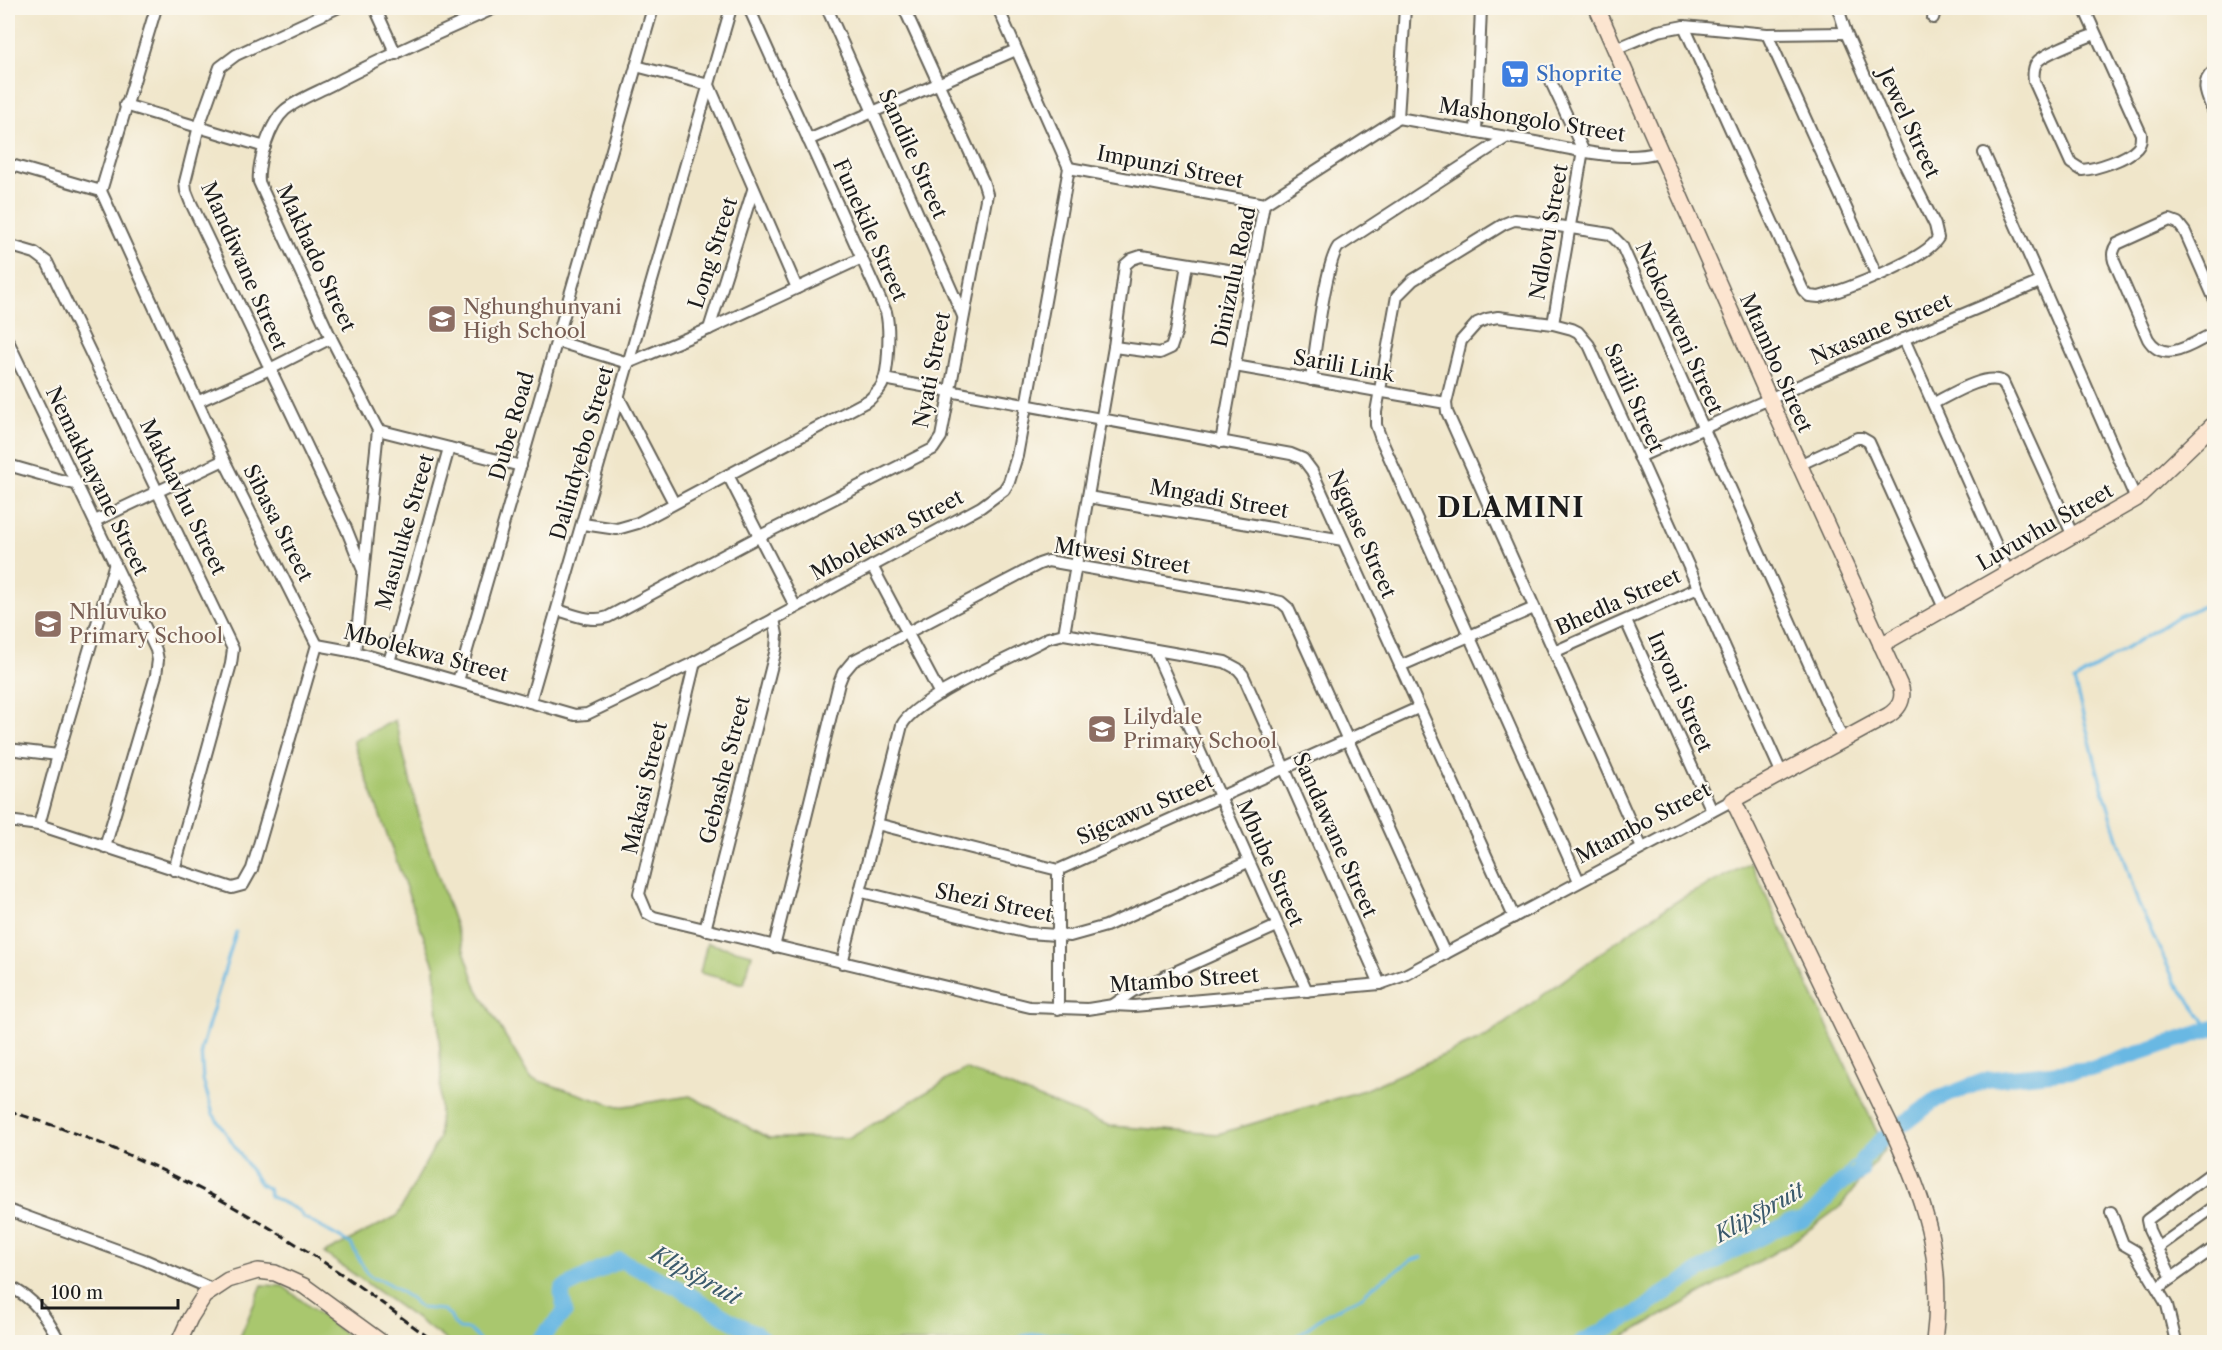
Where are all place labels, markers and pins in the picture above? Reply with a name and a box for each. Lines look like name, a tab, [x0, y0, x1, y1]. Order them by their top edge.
supermarket icon: Shoprite	[1499, 58, 1531, 90]
place label: Shoprite	[1536, 61, 1622, 86]
place label: Nghunghunyani High School	[463, 294, 622, 343]
school or university icon: Nghunghunyani High School	[426, 303, 458, 335]
place label: Nhluvuko Primary School	[69, 599, 223, 648]
school or university icon: Nhluvuko Primary School	[32, 608, 64, 640]
place label: Lilydale Primary School	[1123, 704, 1277, 753]
school or university icon: Lilydale Primary School	[1086, 713, 1118, 745]

